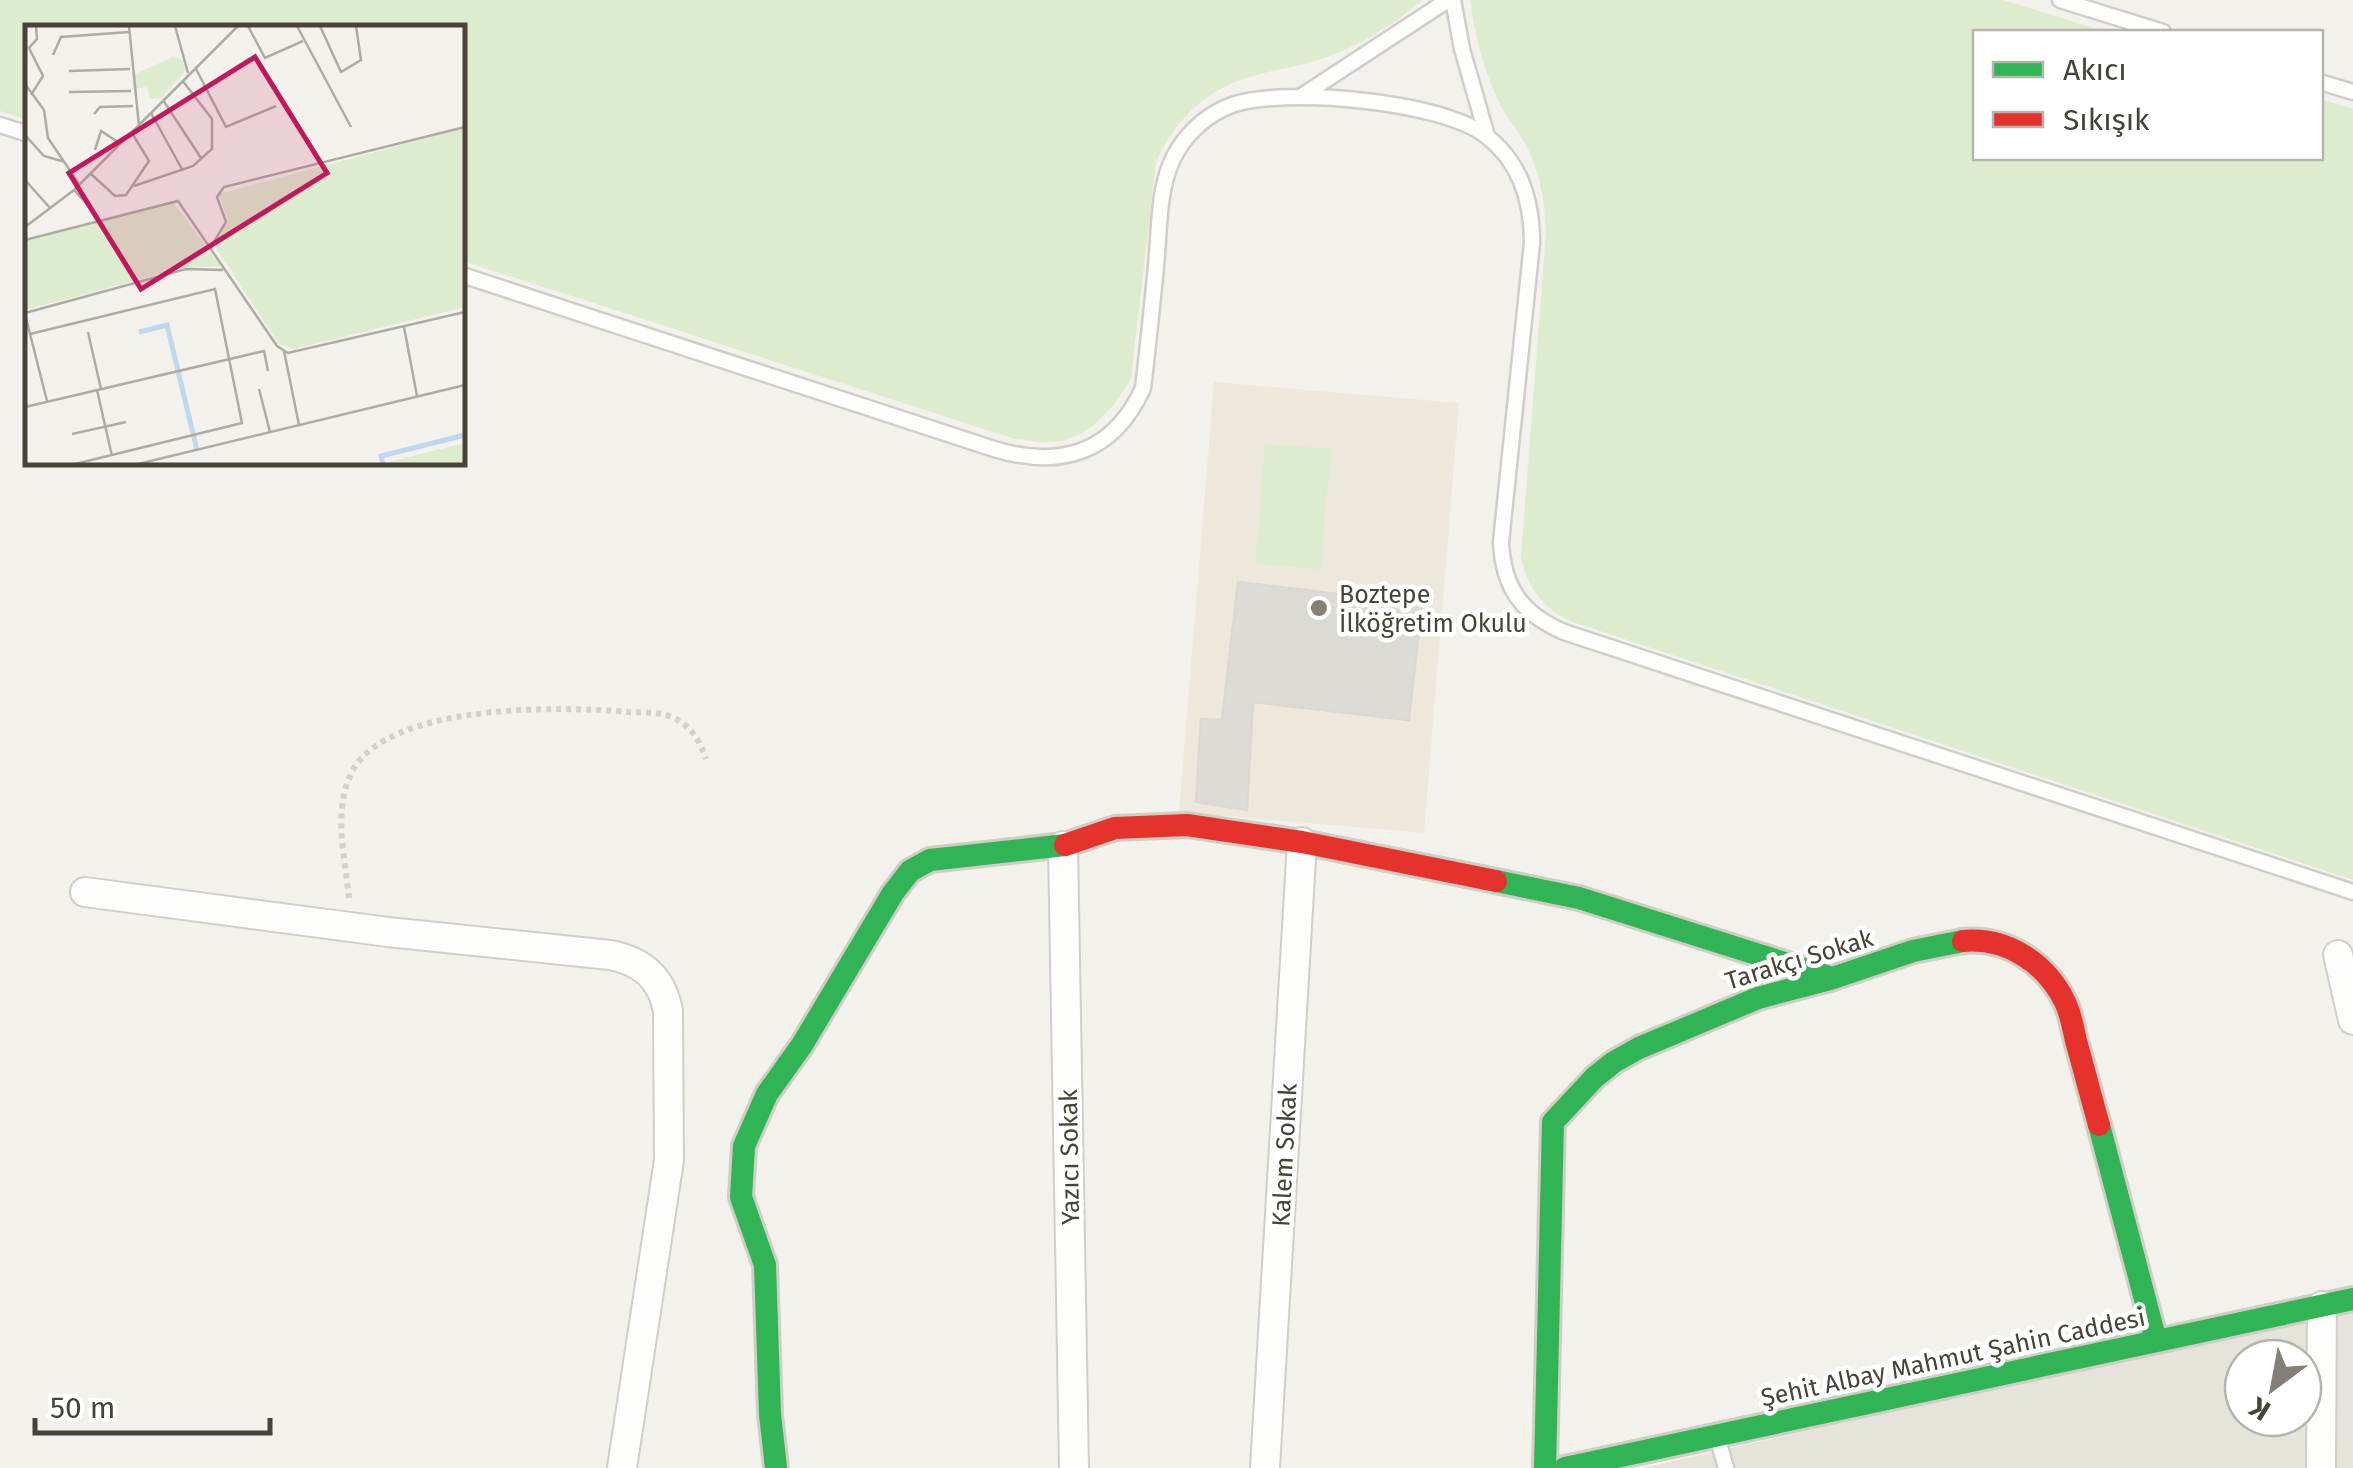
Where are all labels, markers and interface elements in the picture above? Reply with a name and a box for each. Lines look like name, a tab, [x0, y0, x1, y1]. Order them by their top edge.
inset map	[25, 25, 465, 465]
legend	[1973, 30, 2323, 160]
text: Akıcı	[2063, 52, 2127, 88]
text: Sıkışık	[2063, 102, 2150, 138]
place label: Boztepe İlköğretim Okulu	[1339, 580, 1527, 639]
marker: Boztepe İlköğretim Okulu	[1308, 597, 1330, 619]
street label: Tarakçı Sokak	[1722, 923, 1877, 997]
street label: Kalem Sokak	[1266, 1082, 1304, 1228]
street label: Yazıcı Sokak	[1054, 1089, 1086, 1225]
street label: Şehit Albay Mahmut Şahin Caddesi	[1758, 1303, 2148, 1413]
north arrow	[2223, 1338, 2323, 1438]
scale bar	[35, 1373, 270, 1435]
text: K	[2243, 1389, 2276, 1427]
text: 50 m	[50, 1390, 115, 1426]

